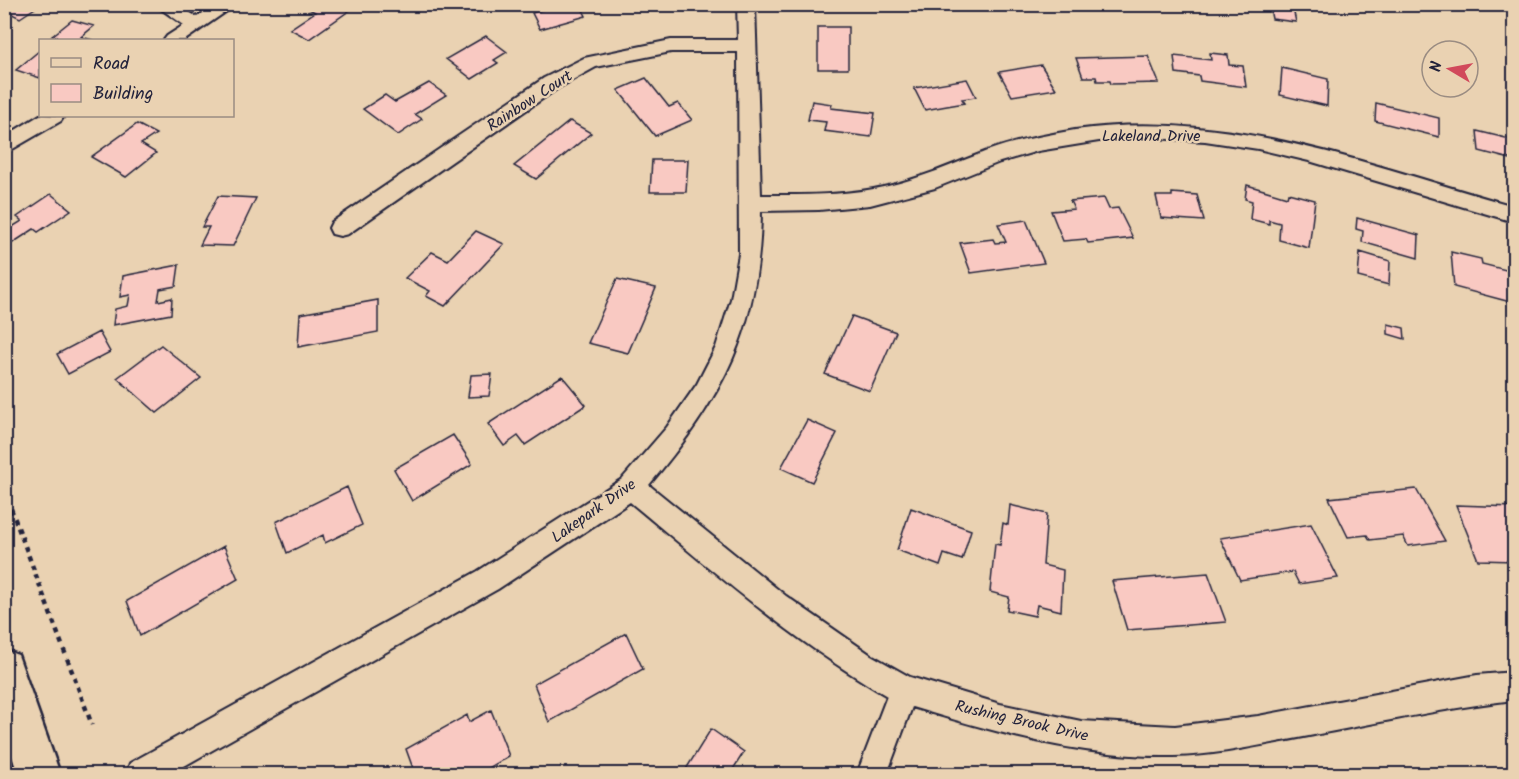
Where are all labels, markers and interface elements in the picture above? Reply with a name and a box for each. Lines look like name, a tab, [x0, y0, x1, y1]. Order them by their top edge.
legend	[39, 39, 234, 117]
north arrow	[1420, 39, 1480, 99]
text: Road	[93, 50, 130, 79]
text: N	[1424, 60, 1450, 74]
street label: Rainbow Court	[482, 64, 578, 138]
text: Building	[93, 80, 153, 109]
street label: Lakeland Drive	[1102, 124, 1200, 149]
street label: Lakepark Drive	[546, 473, 641, 550]
street label: Rushing Brook Drive	[953, 694, 1091, 749]

